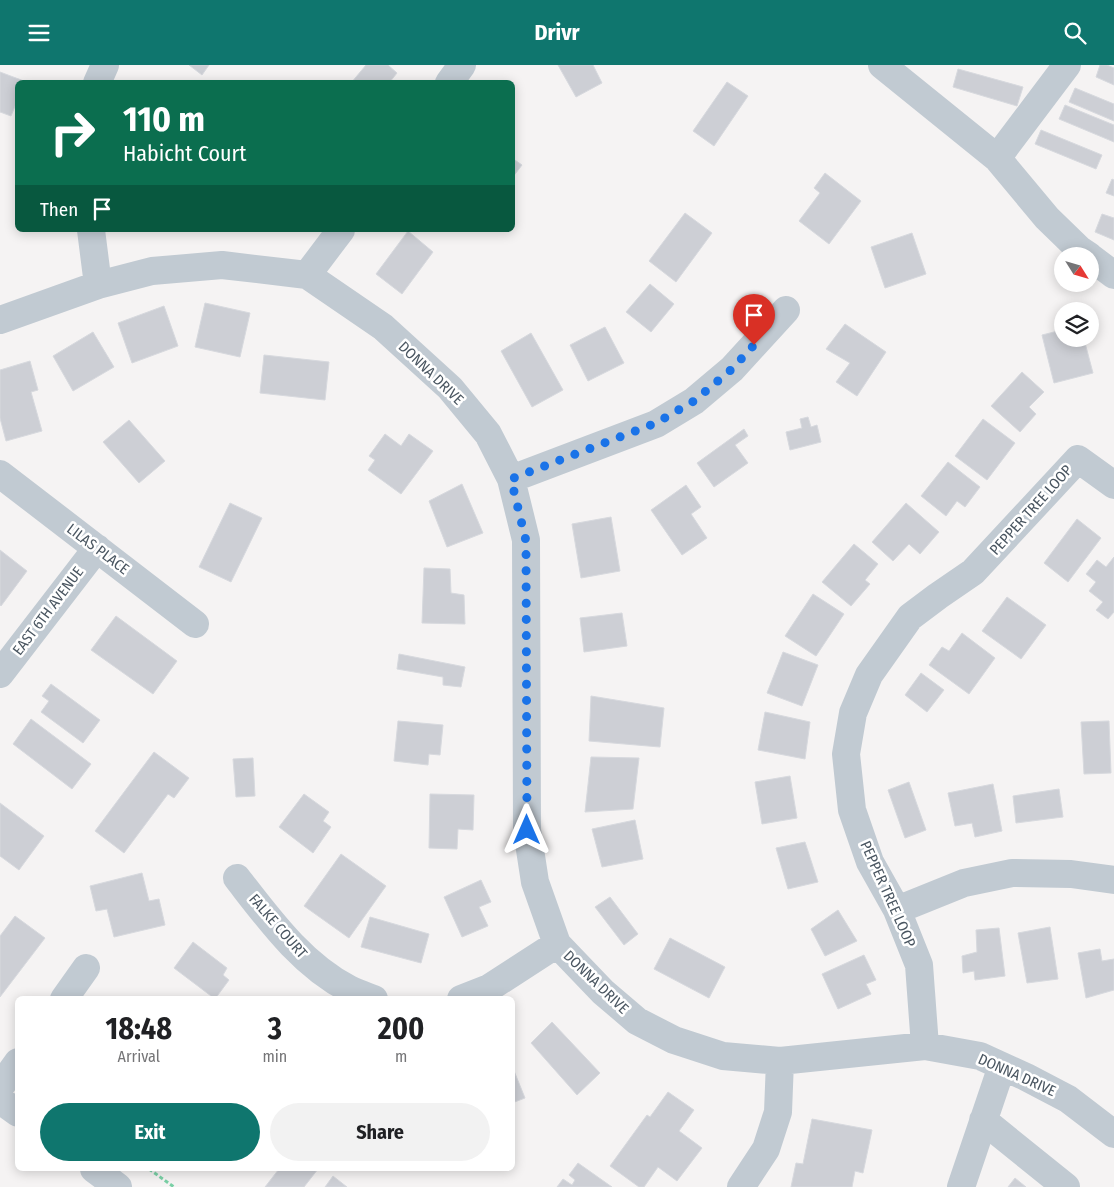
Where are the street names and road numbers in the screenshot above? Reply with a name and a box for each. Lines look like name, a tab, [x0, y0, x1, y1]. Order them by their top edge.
street label: DONNA DRIVE	[395, 338, 467, 408]
street label: PEPPER TREE LOOP	[986, 461, 1076, 559]
street label: LILAS PLACE	[63, 520, 133, 578]
street label: EAST 6TH AVENUE	[9, 563, 87, 659]
street label: PEPPER TREE LOOP	[856, 838, 920, 950]
street label: FALKE COURT	[245, 890, 311, 962]
street label: DONNA DRIVE	[560, 947, 632, 1017]
street label: DONNA DRIVE	[975, 1050, 1059, 1100]

